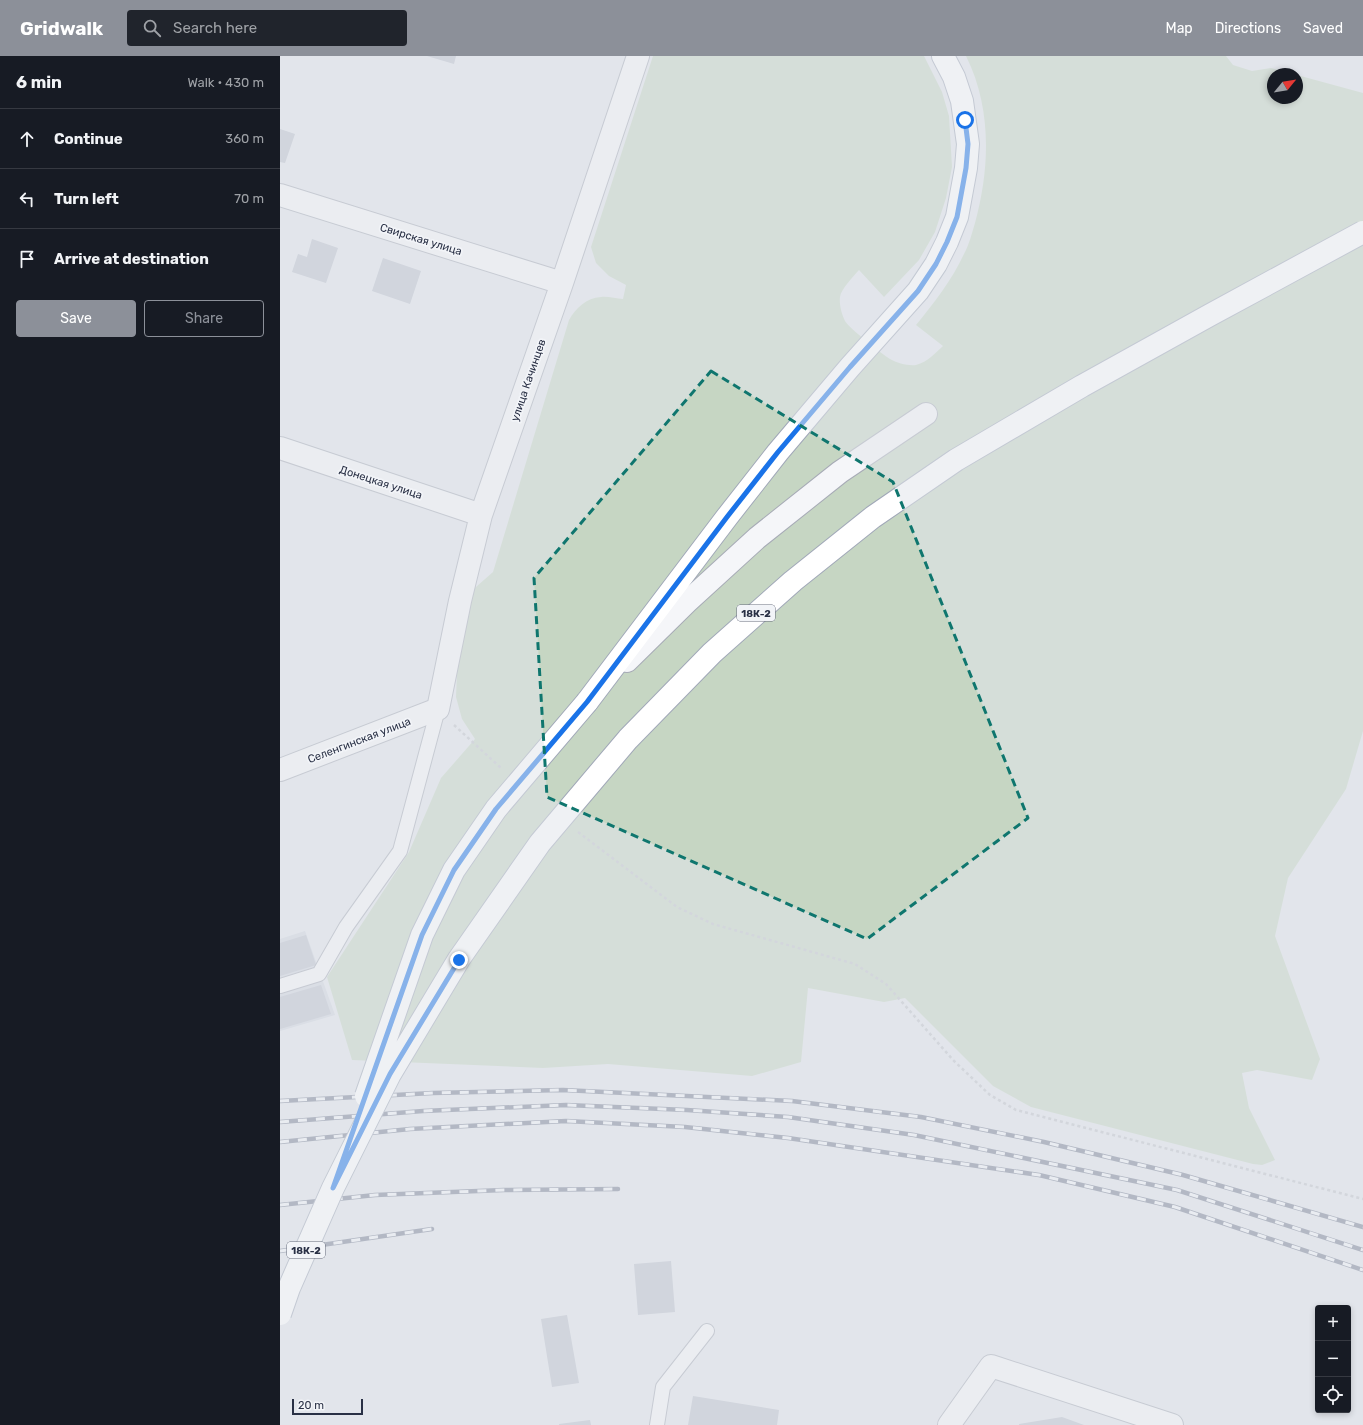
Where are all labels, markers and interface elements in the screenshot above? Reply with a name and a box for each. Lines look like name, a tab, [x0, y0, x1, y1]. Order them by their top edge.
search box	[127, 10, 407, 46]
text: Gridwalk	[20, 17, 103, 40]
icon: search	[141, 17, 163, 39]
text: Search here	[173, 19, 257, 37]
text: Map	[1166, 20, 1193, 37]
text: Directions	[1215, 20, 1281, 37]
text: Saved	[1303, 20, 1343, 37]
north arrow	[1267, 68, 1303, 104]
text: 6 min	[16, 72, 62, 92]
text: Walk · 430 m	[187, 75, 264, 90]
route start	[956, 111, 974, 129]
icon: ahead	[16, 128, 38, 150]
text: Continue	[54, 130, 123, 148]
text: 360 m	[225, 131, 264, 146]
icon: left	[16, 188, 38, 210]
text: Turn left	[54, 190, 119, 208]
text: 70 m	[234, 191, 264, 206]
street label: Свирская улица	[378, 221, 463, 258]
icon: arrive	[16, 248, 38, 270]
text: Arrive at destination	[54, 250, 209, 268]
button: Save	[16, 300, 136, 337]
button: Share	[144, 300, 264, 337]
street label: улица Качинцев	[508, 337, 549, 423]
street label: Донецкая улица	[338, 463, 424, 502]
road number: 18К-2	[737, 605, 775, 621]
street label: Селенгинская улица	[306, 715, 412, 766]
route end	[450, 951, 468, 969]
road number: 18К-2	[287, 1242, 325, 1258]
map controls	[1315, 1305, 1351, 1413]
button: +	[1315, 1305, 1351, 1341]
button: −	[1315, 1341, 1351, 1377]
button: locate	[1315, 1377, 1351, 1413]
scale bar	[292, 1397, 363, 1416]
text: 20 m	[298, 1399, 324, 1412]

